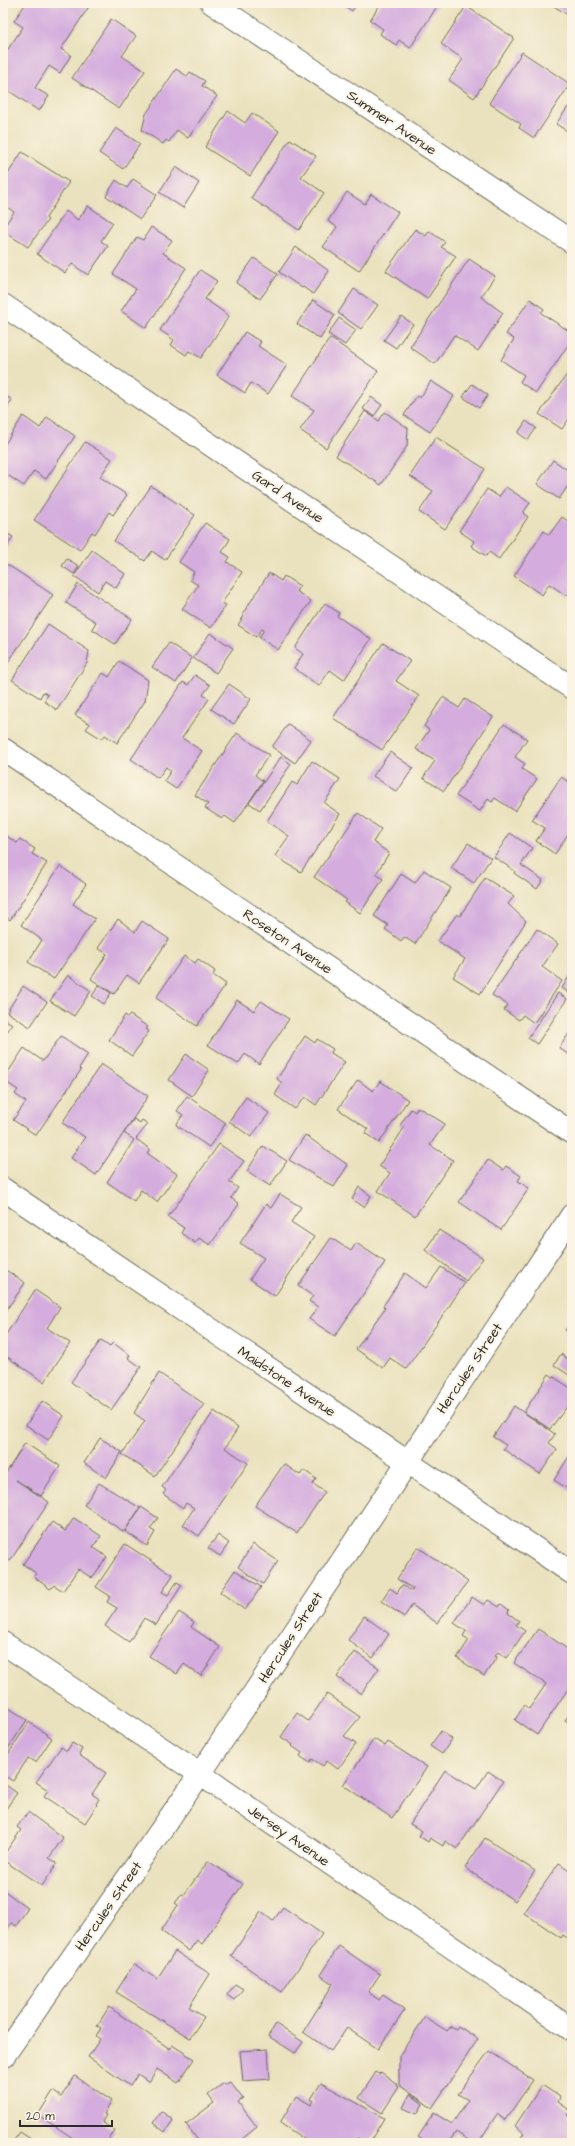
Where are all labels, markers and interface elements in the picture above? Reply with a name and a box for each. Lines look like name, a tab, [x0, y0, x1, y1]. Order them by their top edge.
street label: Summer Avenue	[343, 85, 441, 161]
street label: Gard Avenue	[248, 465, 328, 529]
street label: Roseton Avenue	[239, 904, 337, 979]
street label: Hercules Street	[432, 1319, 508, 1418]
street label: Maidstone Avenue	[233, 1342, 340, 1422]
street label: Hercules Street	[254, 1588, 328, 1687]
street label: Jersey Avenue	[243, 1800, 334, 1872]
street label: Hercules Street	[70, 1857, 147, 1955]
scale bar	[20, 2102, 112, 2128]
text: 20 m	[26, 2108, 55, 2125]

